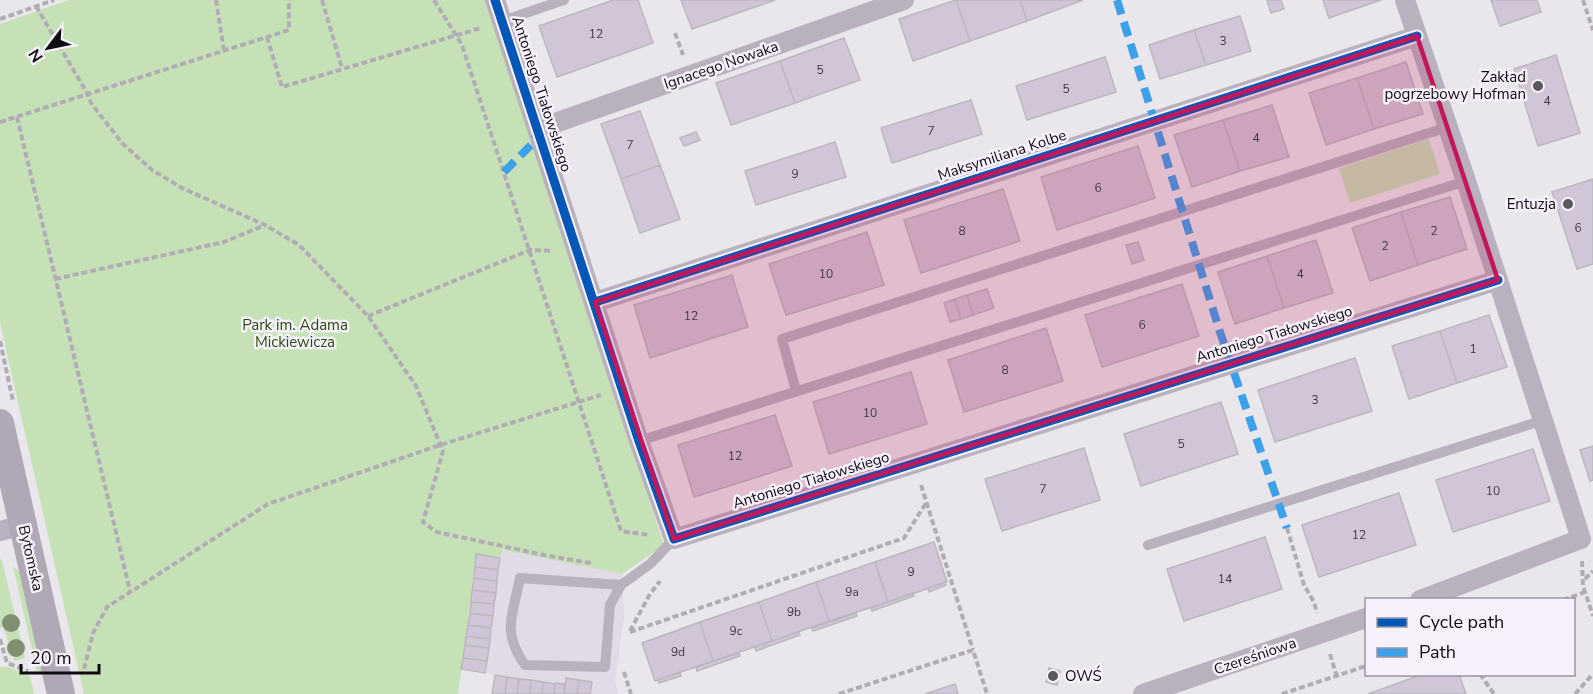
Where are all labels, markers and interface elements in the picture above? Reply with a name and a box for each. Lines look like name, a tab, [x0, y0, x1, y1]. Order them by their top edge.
street label: Antoniego Tiałowskiego	[507, 14, 577, 174]
north arrow	[18, 18, 78, 78]
house number: 12	[589, 26, 603, 42]
house number: 3	[1219, 33, 1227, 49]
street label: Ignacego Nowaka	[661, 36, 781, 94]
text: N	[24, 45, 49, 66]
house number: 5	[816, 62, 824, 78]
place label: Zakład pogrzebowy Hofman	[1385, 67, 1526, 104]
marker: Zakład pogrzebowy Hofman	[1531, 79, 1545, 93]
house number: 5	[1062, 81, 1070, 97]
house number: 4	[1543, 93, 1551, 109]
house number: 7	[927, 123, 935, 139]
street label: Maksymiliana Kolbe	[935, 125, 1069, 185]
house number: 4	[1252, 130, 1260, 146]
house number: 7	[626, 137, 634, 153]
house number: 9	[791, 166, 799, 182]
house number: 6	[1094, 180, 1102, 196]
place label: Entuzja	[1507, 194, 1556, 214]
marker: Entuzja	[1561, 197, 1575, 211]
house number: 6	[1574, 220, 1582, 236]
house number: 8	[958, 223, 966, 239]
house number: 2	[1430, 223, 1438, 239]
house number: 2	[1381, 238, 1389, 254]
house number: 10	[819, 266, 833, 282]
house number: 4	[1296, 266, 1304, 282]
street label: Antoniego Tiałowskiego	[1193, 301, 1355, 367]
house number: 12	[684, 308, 698, 324]
park label: Park im. Adama Mickiewicza	[242, 315, 348, 352]
house number: 6	[1138, 317, 1146, 333]
house number: 1	[1469, 341, 1477, 357]
house number: 8	[1001, 362, 1009, 378]
house number: 3	[1311, 392, 1319, 408]
house number: 10	[863, 405, 877, 421]
house number: 5	[1177, 436, 1185, 452]
street label: Antoniego Tiałowskiego	[730, 447, 892, 513]
house number: 12	[728, 448, 742, 464]
house number: 7	[1039, 481, 1047, 497]
house number: 10	[1486, 483, 1500, 499]
street label: Bytomska	[14, 523, 48, 593]
house number: 12	[1352, 527, 1366, 543]
house number: 9	[907, 564, 915, 580]
house number: 14	[1218, 571, 1232, 587]
house number: 9a	[845, 584, 859, 600]
legend	[1365, 598, 1575, 676]
house number: 9b	[787, 604, 801, 620]
text: Cycle path	[1419, 610, 1504, 634]
house number: 9c	[730, 623, 743, 639]
street label: Czereśniowa	[1211, 633, 1299, 679]
scale bar	[21, 637, 99, 675]
text: Path	[1419, 640, 1456, 664]
house number: 9d	[671, 644, 685, 660]
text: 20 m	[30, 646, 72, 670]
place label: OWŚ	[1065, 665, 1102, 686]
marker: OWŚ	[1046, 669, 1060, 683]

